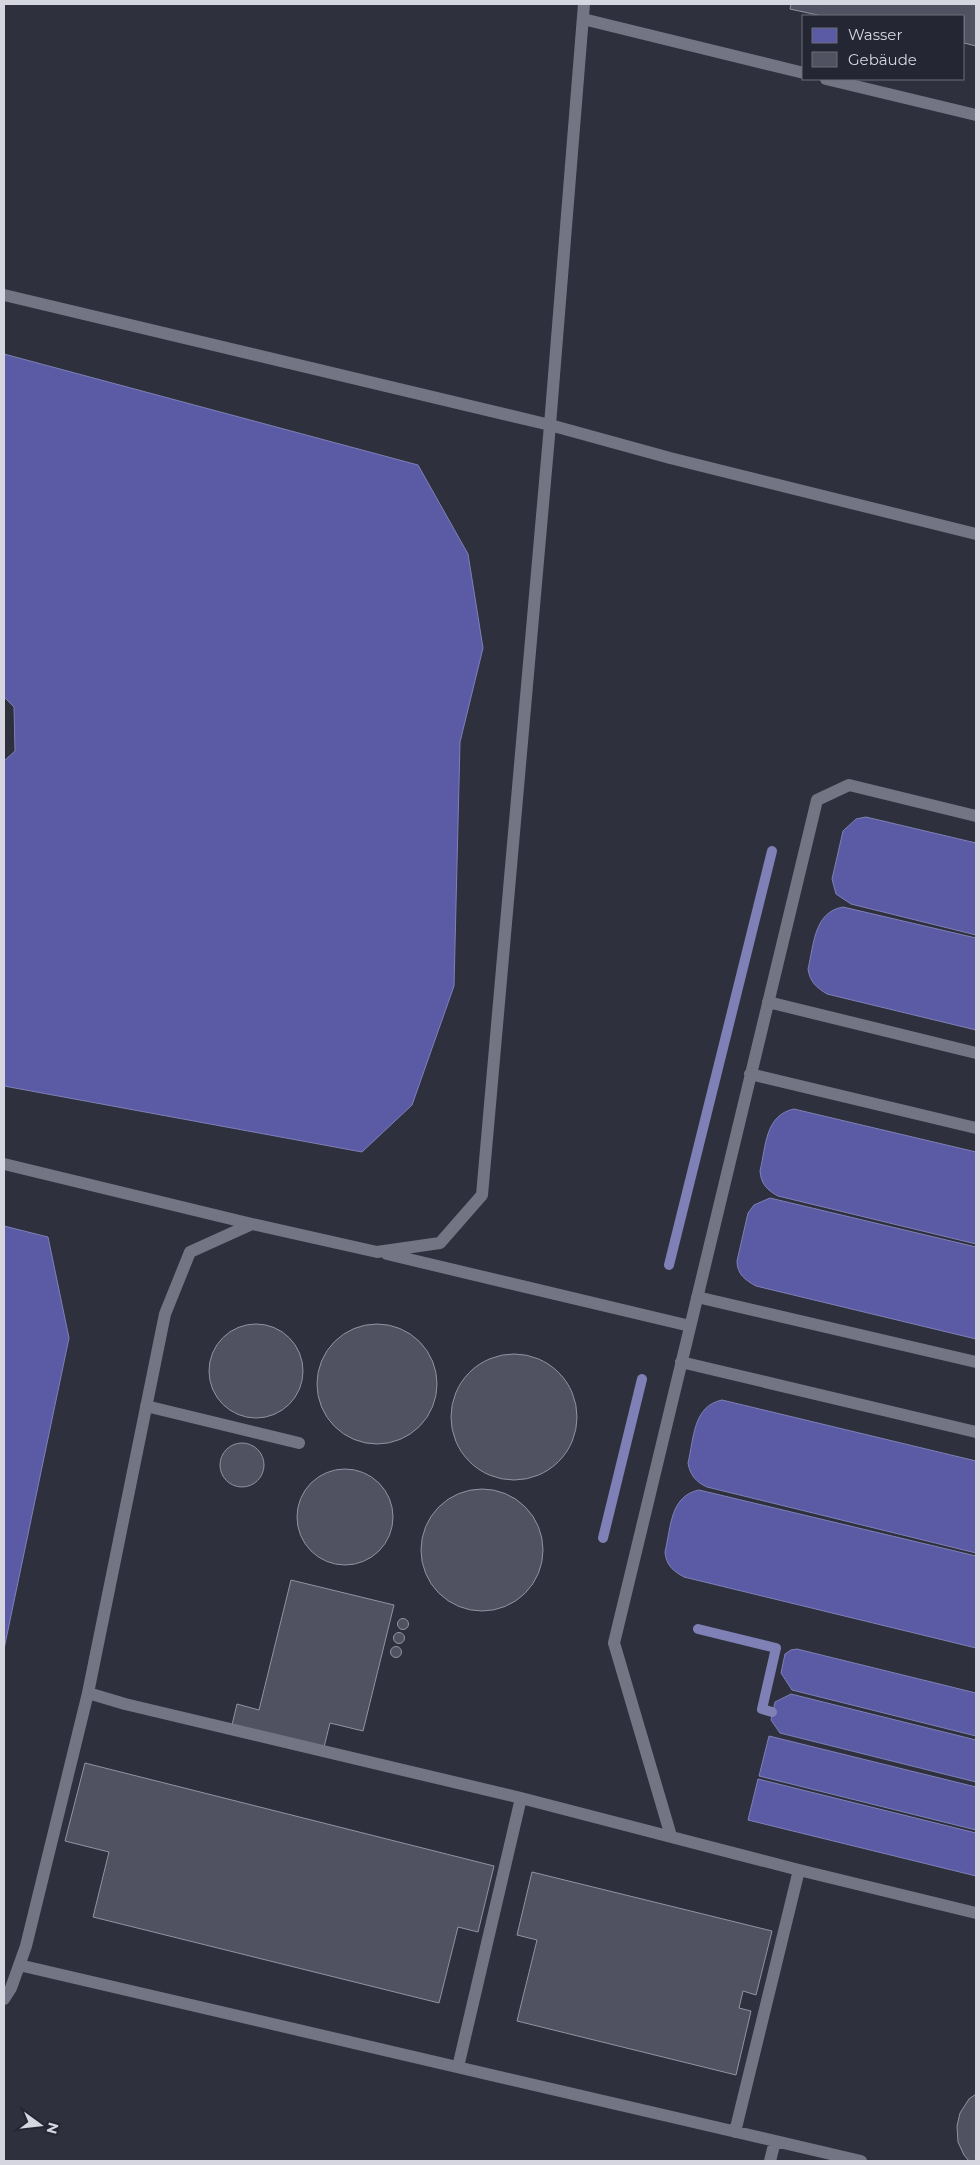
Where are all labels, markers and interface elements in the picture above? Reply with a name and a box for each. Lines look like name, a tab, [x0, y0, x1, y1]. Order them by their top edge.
legend	[802, 15, 965, 80]
text: Wasser	[848, 25, 902, 44]
text: Gebäude	[848, 50, 917, 69]
north arrow	[15, 2100, 65, 2150]
text: N	[42, 2121, 63, 2136]

